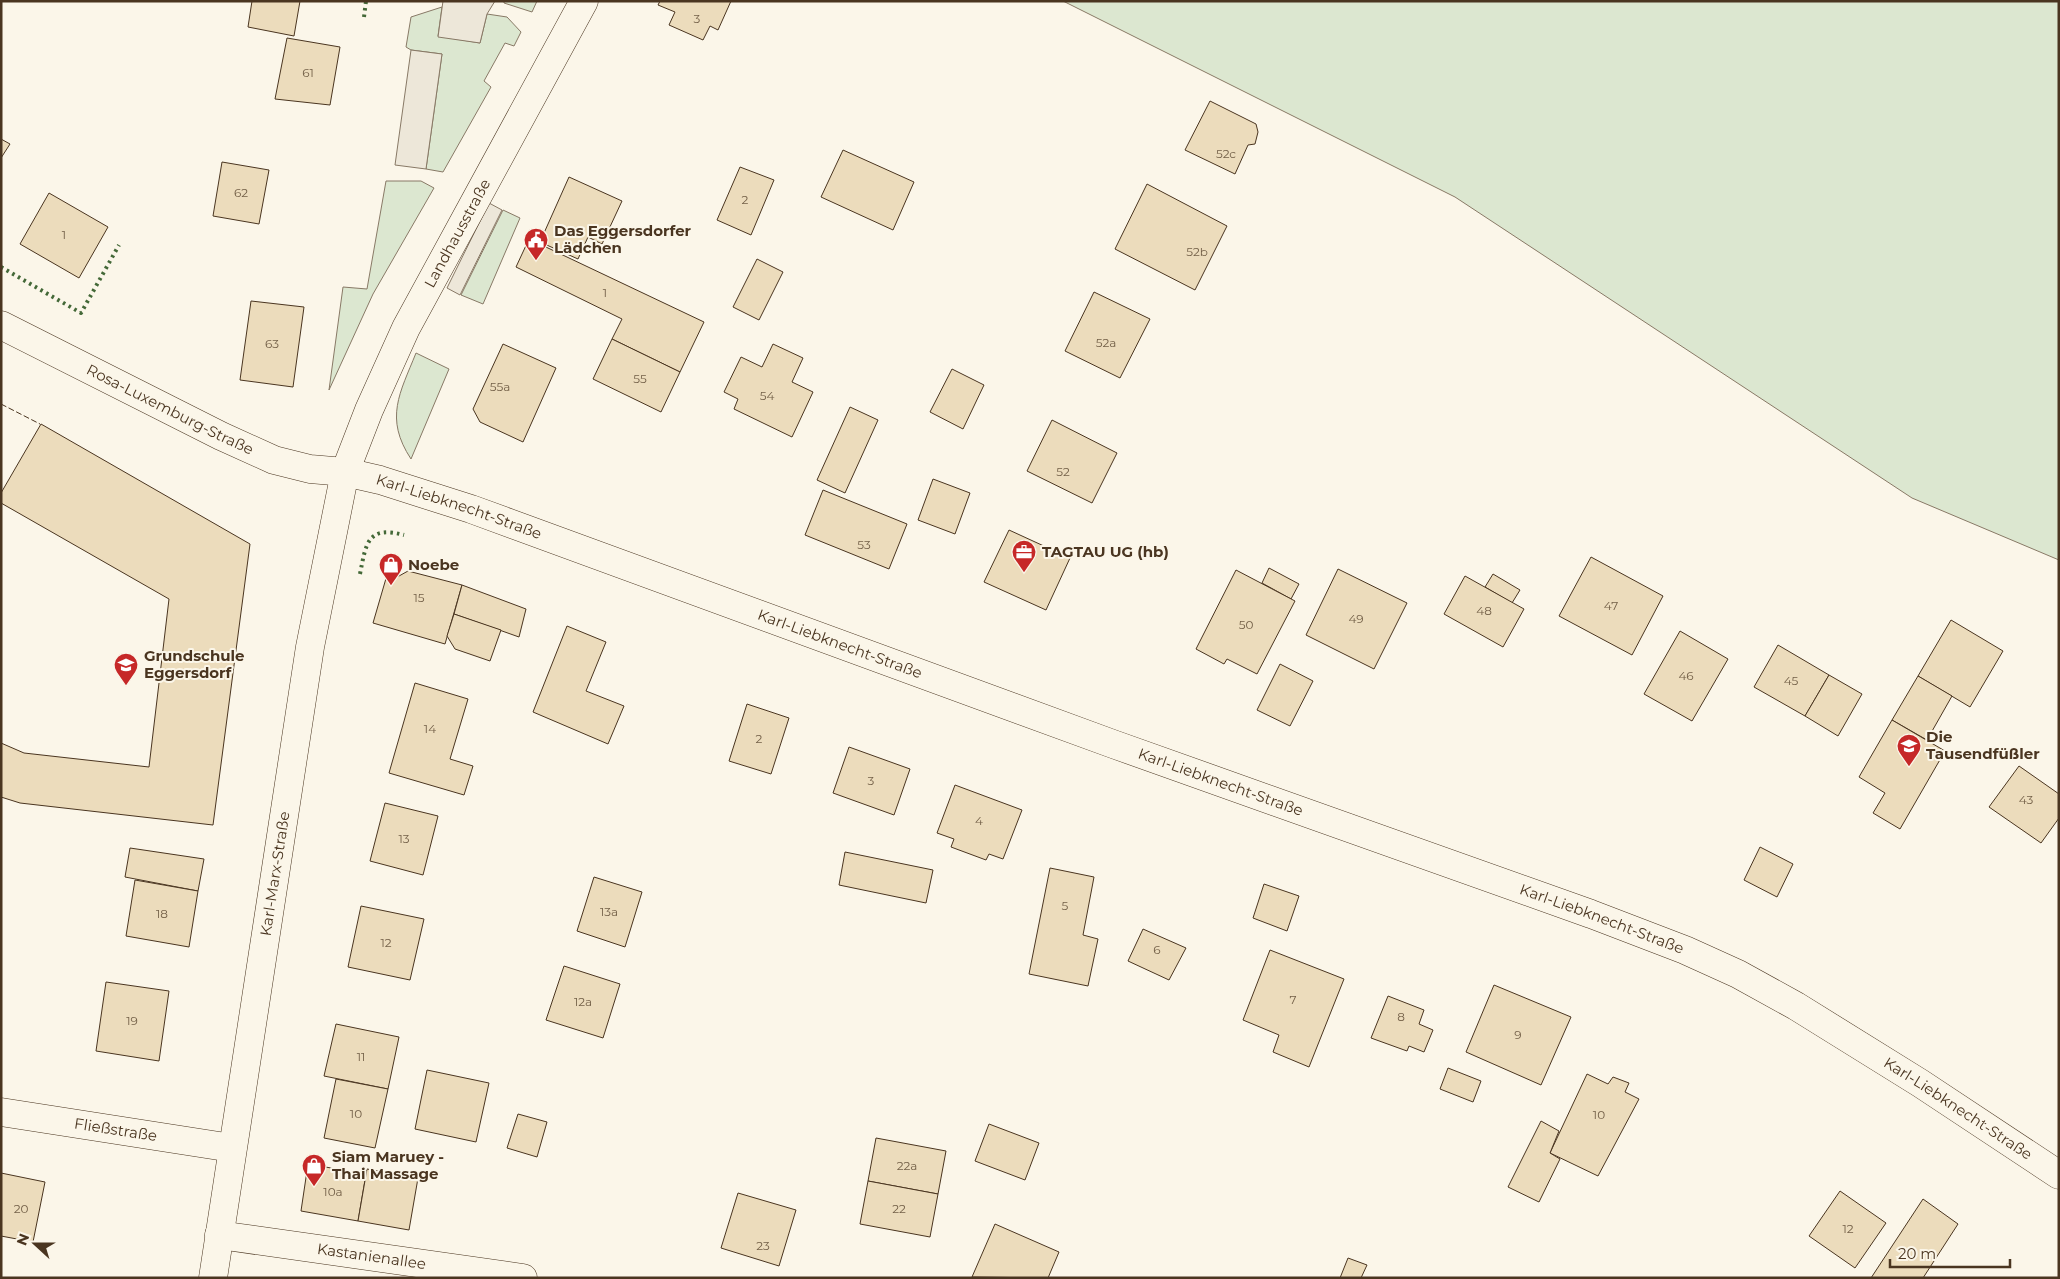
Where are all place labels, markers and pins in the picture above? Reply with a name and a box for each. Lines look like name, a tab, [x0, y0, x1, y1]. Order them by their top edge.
place label: Das Eggersdorfer Lädchen	[554, 221, 692, 257]
public building icon: Das Eggersdorfer Lädchen	[523, 227, 549, 261]
office icon: TAGTAU UG (hb)	[1011, 539, 1037, 573]
place label: TAGTAU UG (hb)	[1042, 542, 1169, 561]
shop icon: Noebe	[378, 552, 404, 586]
place label: Noebe	[408, 555, 459, 574]
place label: Grundschule Eggersdorf	[144, 646, 245, 682]
school or university icon: Grundschule Eggersdorf	[113, 652, 139, 686]
place label: Die Tausendfüßler	[1926, 727, 2040, 763]
school or university icon: Die Tausendfüßler	[1896, 733, 1922, 767]
place label: Siam Maruey - Thai Massage	[332, 1147, 444, 1183]
shop icon: Siam Maruey - Thai Massage	[301, 1153, 327, 1187]

